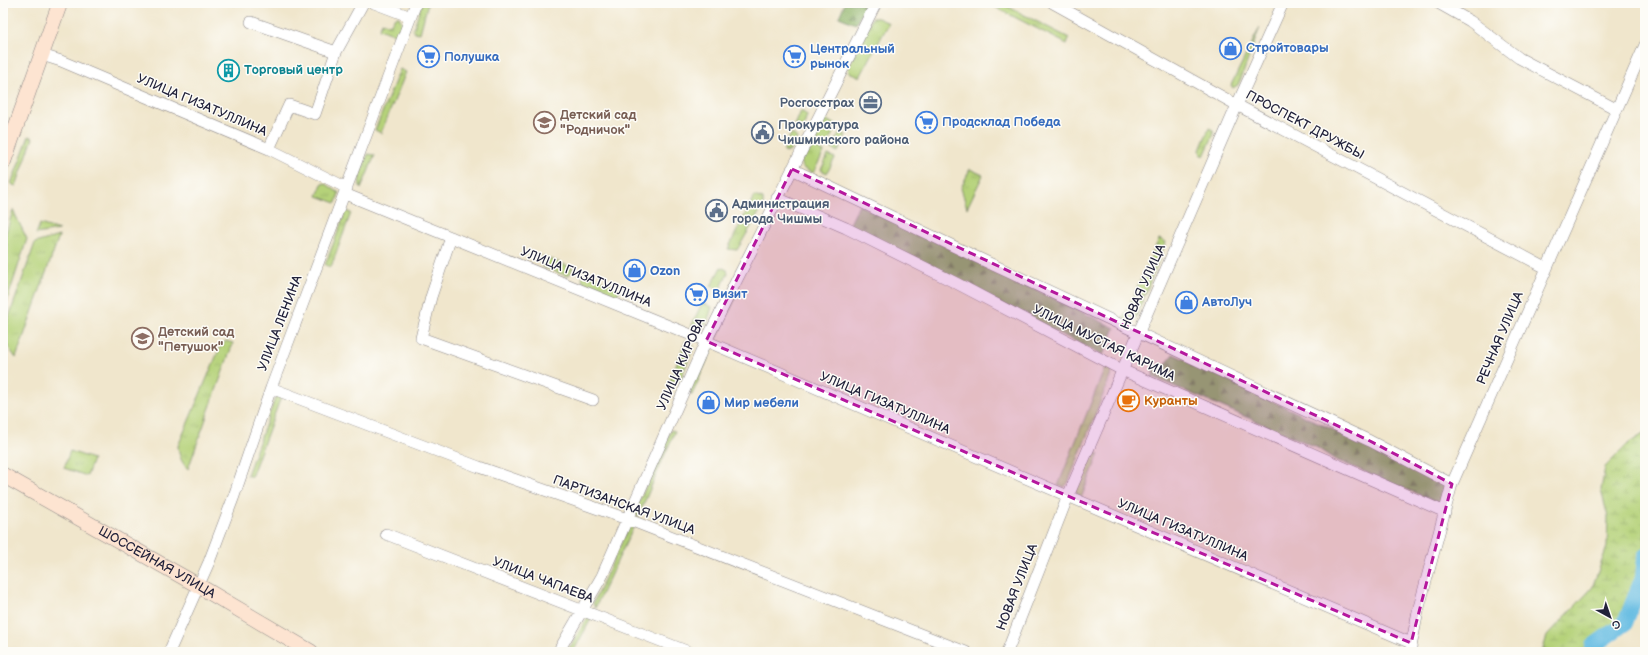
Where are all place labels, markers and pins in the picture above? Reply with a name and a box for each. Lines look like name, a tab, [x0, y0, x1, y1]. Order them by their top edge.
shop icon: Стройтовары	[1218, 35, 1244, 61]
place label: Стройтовары	[1246, 40, 1329, 56]
place label: Центральный рынок	[810, 41, 895, 72]
supermarket icon: Центральный рынок	[782, 43, 808, 69]
supermarket icon: Полушка	[416, 44, 442, 70]
place label: Полушка	[444, 49, 500, 65]
building icon: Торговый центр	[215, 57, 241, 83]
place label: Торговый центр	[244, 62, 343, 78]
office icon: Росгосстрах	[857, 90, 883, 116]
place label: Росгосстрах	[779, 95, 854, 111]
place label: Детский сад "Родничок"	[560, 107, 636, 138]
school or university icon: Детский сад "Родничок"	[532, 109, 558, 135]
supermarket icon: Продсклад Победа	[913, 109, 939, 135]
place label: Продсклад Победа	[942, 114, 1061, 130]
place label: Прокуратура Чишминского района	[778, 117, 910, 148]
public building icon: Прокуратура Чишминского района	[749, 119, 775, 145]
place label: Администрация города Чишмы	[731, 196, 829, 227]
public building icon: Администрация города Чишмы	[704, 198, 730, 224]
shop icon: Ozon	[622, 258, 648, 284]
place label: Ozon	[650, 263, 680, 279]
supermarket icon: Визит	[683, 281, 709, 307]
place label: Визит	[712, 286, 748, 302]
shop icon: АвтоЛуч	[1173, 289, 1199, 315]
place label: АвтоЛуч	[1201, 294, 1252, 310]
place label: Детский сад "Петушок"	[158, 324, 234, 355]
school or university icon: Детский сад "Петушок"	[130, 326, 156, 352]
cafe icon: Куранты	[1115, 388, 1141, 414]
shop icon: Мир мебели	[696, 390, 722, 416]
place label: Куранты	[1144, 393, 1198, 409]
place label: Мир мебели	[724, 395, 799, 411]

